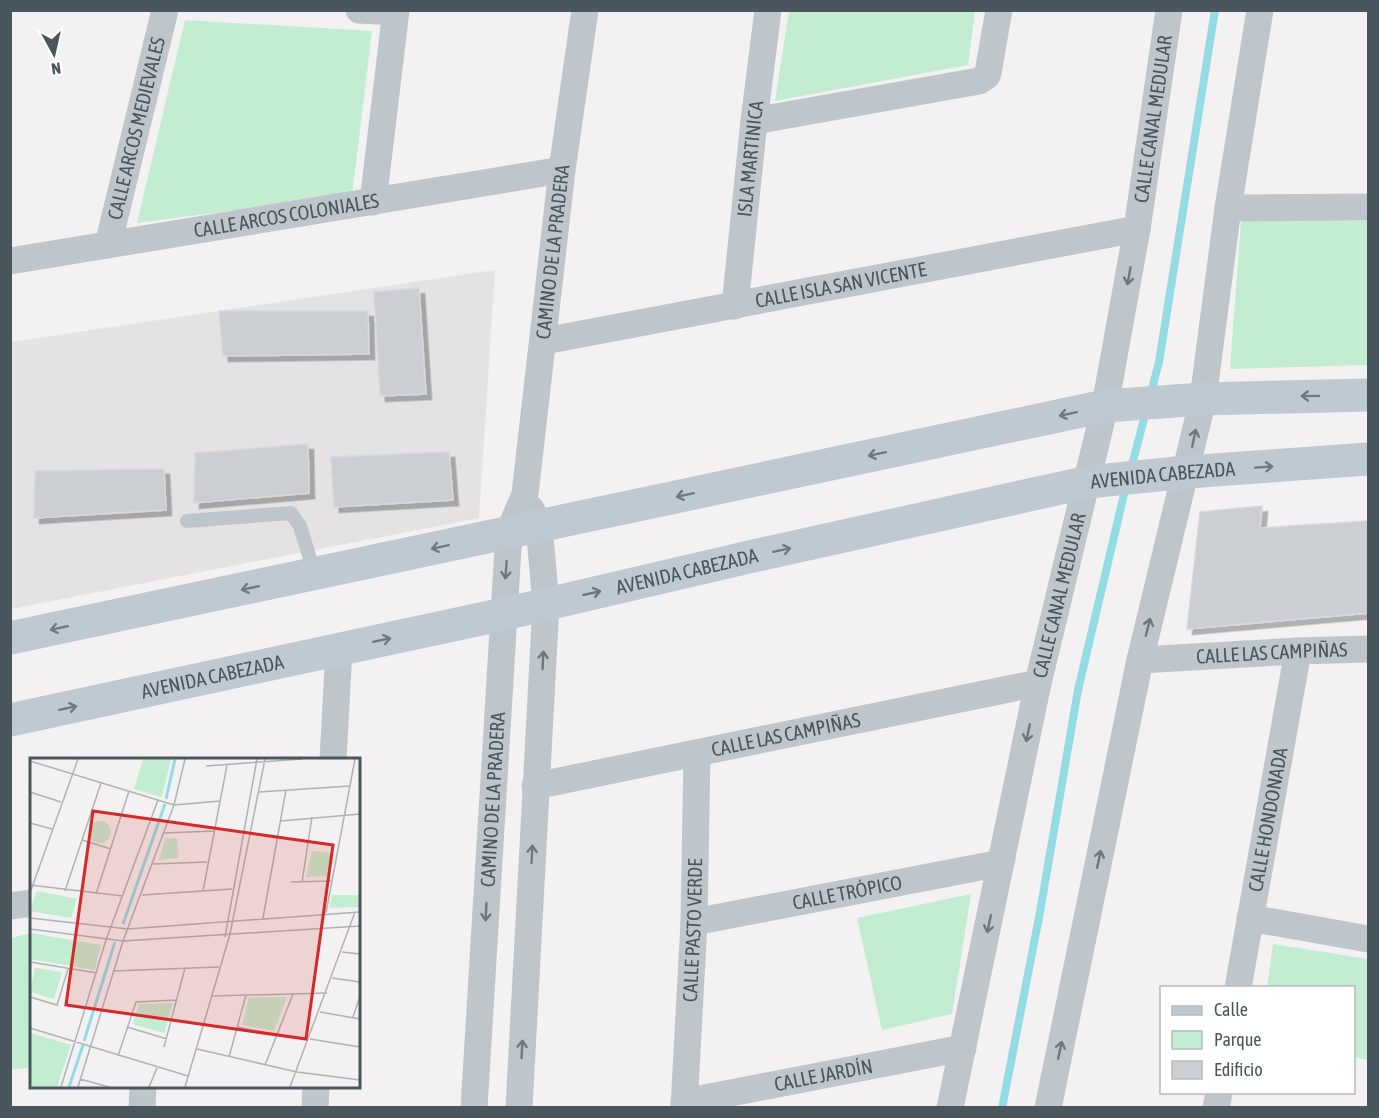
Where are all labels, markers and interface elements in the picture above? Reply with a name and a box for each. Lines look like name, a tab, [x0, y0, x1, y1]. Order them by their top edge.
north arrow	[24, 24, 84, 84]
street label: CALLE CANAL MEDULAR	[1129, 34, 1176, 204]
street label: CALLE ARCOS MEDIEVALES	[103, 35, 169, 222]
text: N	[50, 59, 62, 78]
street label: ISLA MARTINICA	[732, 99, 767, 218]
street label: CAMINO DE LA PRADERA	[531, 163, 574, 340]
street label: CALLE ARCOS COLONIALES	[192, 188, 381, 242]
street label: CALLE ISLA SAN VICENTE	[753, 257, 929, 312]
one-way arrow	[1123, 266, 1134, 285]
one-way arrow	[1301, 390, 1321, 402]
one-way arrow	[1058, 409, 1078, 420]
one-way arrow	[1189, 429, 1201, 448]
one-way arrow	[867, 449, 887, 460]
street label: AVENIDA CABEZADA	[1089, 457, 1236, 493]
one-way arrow	[1254, 461, 1274, 472]
one-way arrow	[675, 489, 694, 501]
street label: CALLE CANAL MEDULAR	[1028, 511, 1090, 680]
one-way arrow	[431, 542, 451, 553]
street label: AVENIDA CABEZADA	[613, 543, 760, 599]
one-way arrow	[773, 543, 792, 555]
one-way arrow	[501, 560, 512, 580]
one-way arrow	[241, 583, 260, 594]
one-way arrow	[583, 587, 602, 599]
one-way arrow	[1143, 618, 1155, 637]
one-way arrow	[50, 623, 69, 634]
one-way arrow	[371, 634, 391, 645]
street label: CALLE LAS CAMPIÑAS	[1195, 638, 1348, 668]
street label: AVENIDA CABEZADA	[139, 650, 286, 703]
one-way arrow	[538, 650, 549, 670]
one-way arrow	[58, 701, 77, 713]
street label: CALLE LAS CAMPIÑAS	[709, 708, 862, 761]
street label: CAMINO DE LA PRADERA	[475, 711, 509, 888]
one-way arrow	[1022, 723, 1033, 742]
street label: CALLE HONDONADA	[1243, 745, 1292, 894]
inset map	[30, 758, 360, 1088]
one-way arrow	[526, 845, 537, 865]
one-way arrow	[1094, 850, 1105, 869]
street label: CALLE PASTO VERDE	[678, 858, 706, 1003]
street label: CALLE TRÓPICO	[790, 870, 904, 914]
one-way arrow	[480, 901, 491, 921]
one-way arrow	[982, 914, 994, 933]
legend	[1160, 986, 1355, 1094]
text: Calle	[1214, 999, 1248, 1020]
text: Parque	[1214, 1029, 1262, 1050]
one-way arrow	[517, 1040, 528, 1060]
one-way arrow	[1055, 1041, 1066, 1060]
street label: CALLE JARDÍN	[772, 1054, 875, 1095]
text: Edificio	[1214, 1059, 1263, 1080]

